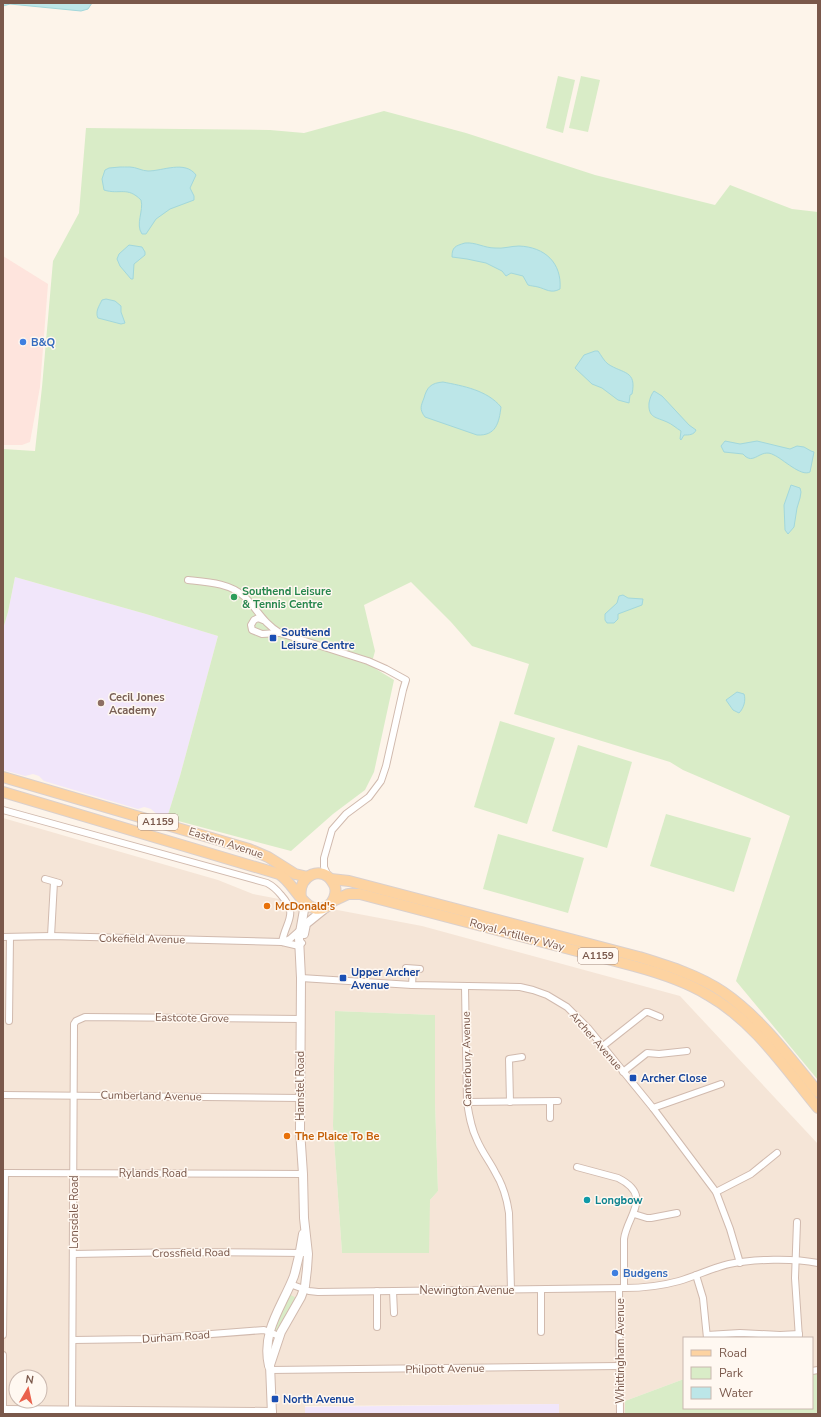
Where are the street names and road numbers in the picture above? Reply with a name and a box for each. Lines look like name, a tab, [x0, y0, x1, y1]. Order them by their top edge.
road number: A1159	[138, 814, 178, 830]
street label: Eastern Avenue	[187, 824, 265, 862]
street label: Royal Artillery Way	[468, 915, 566, 955]
street label: Cokefield Avenue	[99, 931, 185, 947]
road number: A1159	[578, 948, 618, 964]
street label: Archer Avenue	[566, 1008, 626, 1074]
street label: Eastcote Grove	[155, 1010, 229, 1026]
street label: Canterbury Avenue	[459, 1011, 475, 1107]
street label: Hamstel Road	[293, 1051, 308, 1121]
street label: Cumberland Avenue	[100, 1088, 202, 1104]
street label: Rylands Road	[119, 1166, 187, 1181]
street label: Lonsdale Road	[67, 1175, 82, 1249]
street label: Crossfield Road	[152, 1245, 230, 1261]
street label: Newington Avenue	[420, 1283, 515, 1298]
street label: Whittingham Avenue	[613, 1298, 628, 1404]
street label: Durham Road	[141, 1327, 211, 1347]
street label: Philpott Avenue	[405, 1361, 485, 1377]

